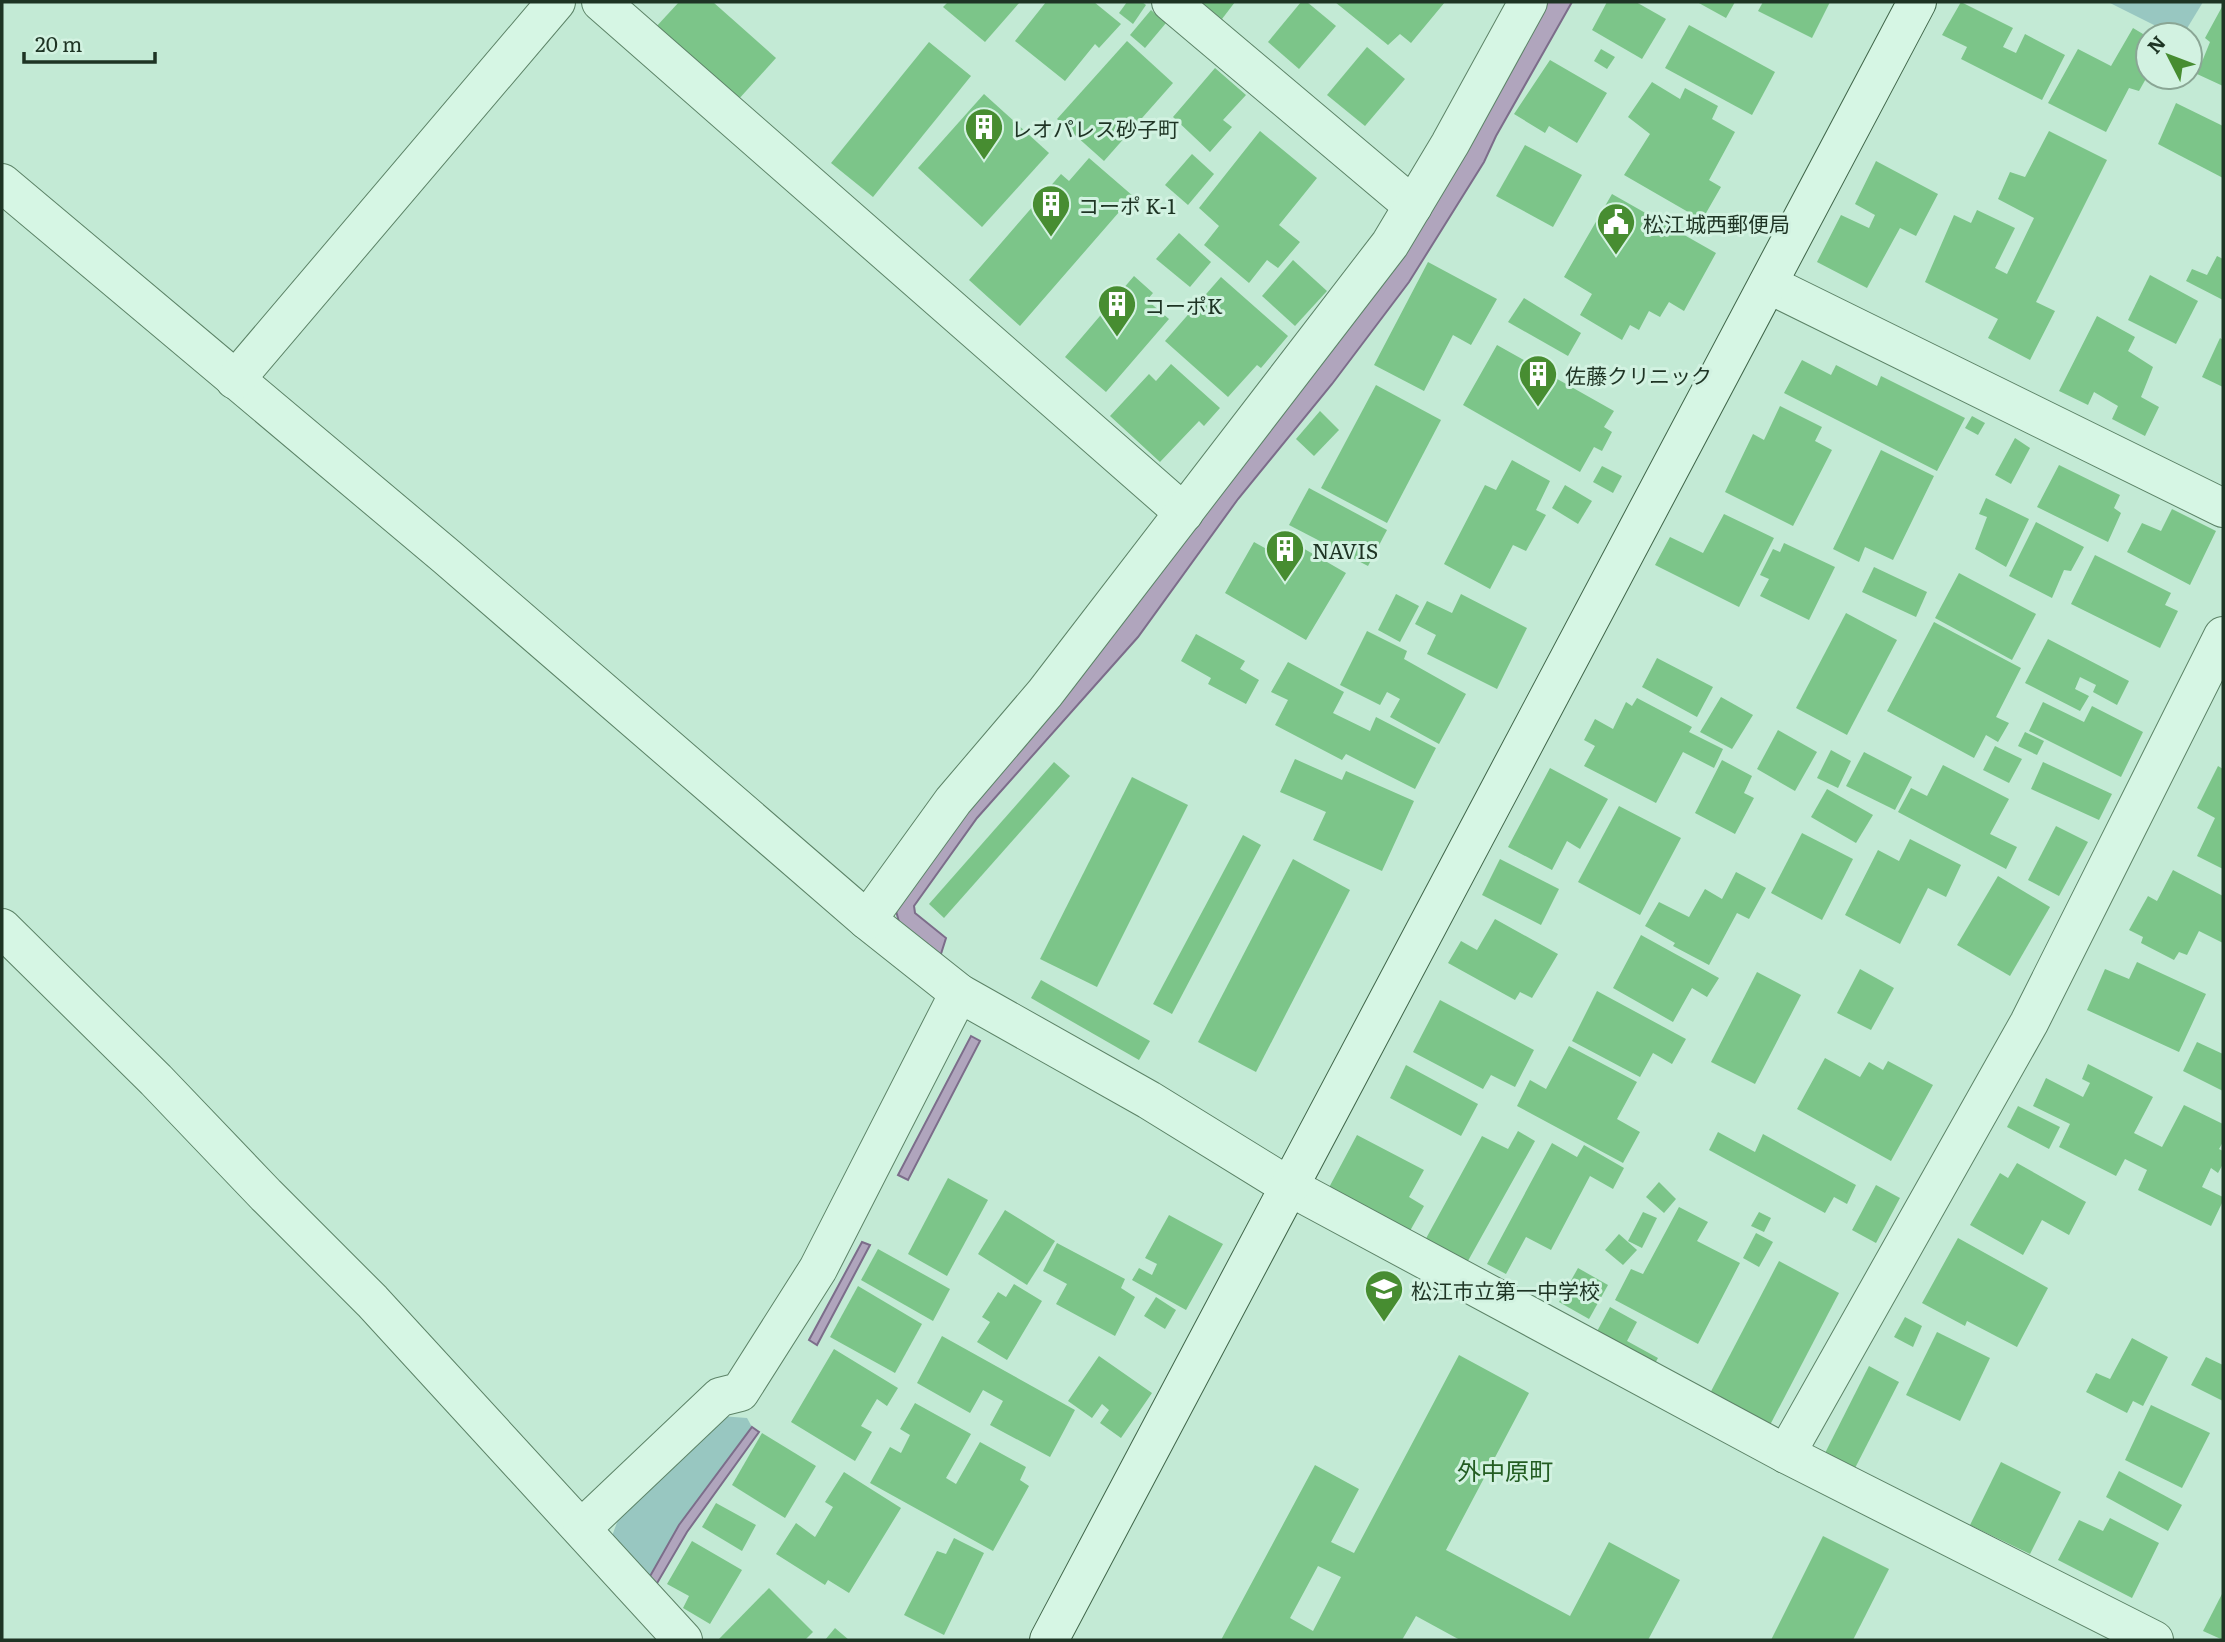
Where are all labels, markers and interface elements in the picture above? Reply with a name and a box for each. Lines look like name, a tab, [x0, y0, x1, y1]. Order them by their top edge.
scale bar	[24, 21, 156, 65]
north arrow	[2134, 21, 2204, 91]
text: 20 m	[35, 27, 82, 58]
text: N	[2140, 29, 2171, 59]
building icon: レオパレス砂子町	[963, 106, 1005, 161]
place label: レオパレス砂子町	[1011, 112, 1179, 143]
building icon: コーポ K-1	[1030, 183, 1072, 238]
place label: コーポ K-1	[1078, 189, 1176, 220]
public building icon: 松江城西郵便局	[1595, 201, 1637, 256]
place label: 松江城西郵便局	[1643, 207, 1790, 238]
building icon: コーポK	[1096, 283, 1138, 338]
place label: コーポK	[1144, 289, 1223, 320]
building icon: 佐藤クリニック	[1517, 353, 1559, 408]
place label: 佐藤クリニック	[1565, 359, 1712, 390]
building icon: NAVIS	[1264, 528, 1306, 583]
place label: NAVIS	[1312, 534, 1378, 565]
school or university icon: 松江市立第一中学校	[1363, 1268, 1405, 1323]
place label: 松江市立第一中学校	[1411, 1274, 1600, 1305]
district label: 外中原町	[1457, 1452, 1553, 1487]

